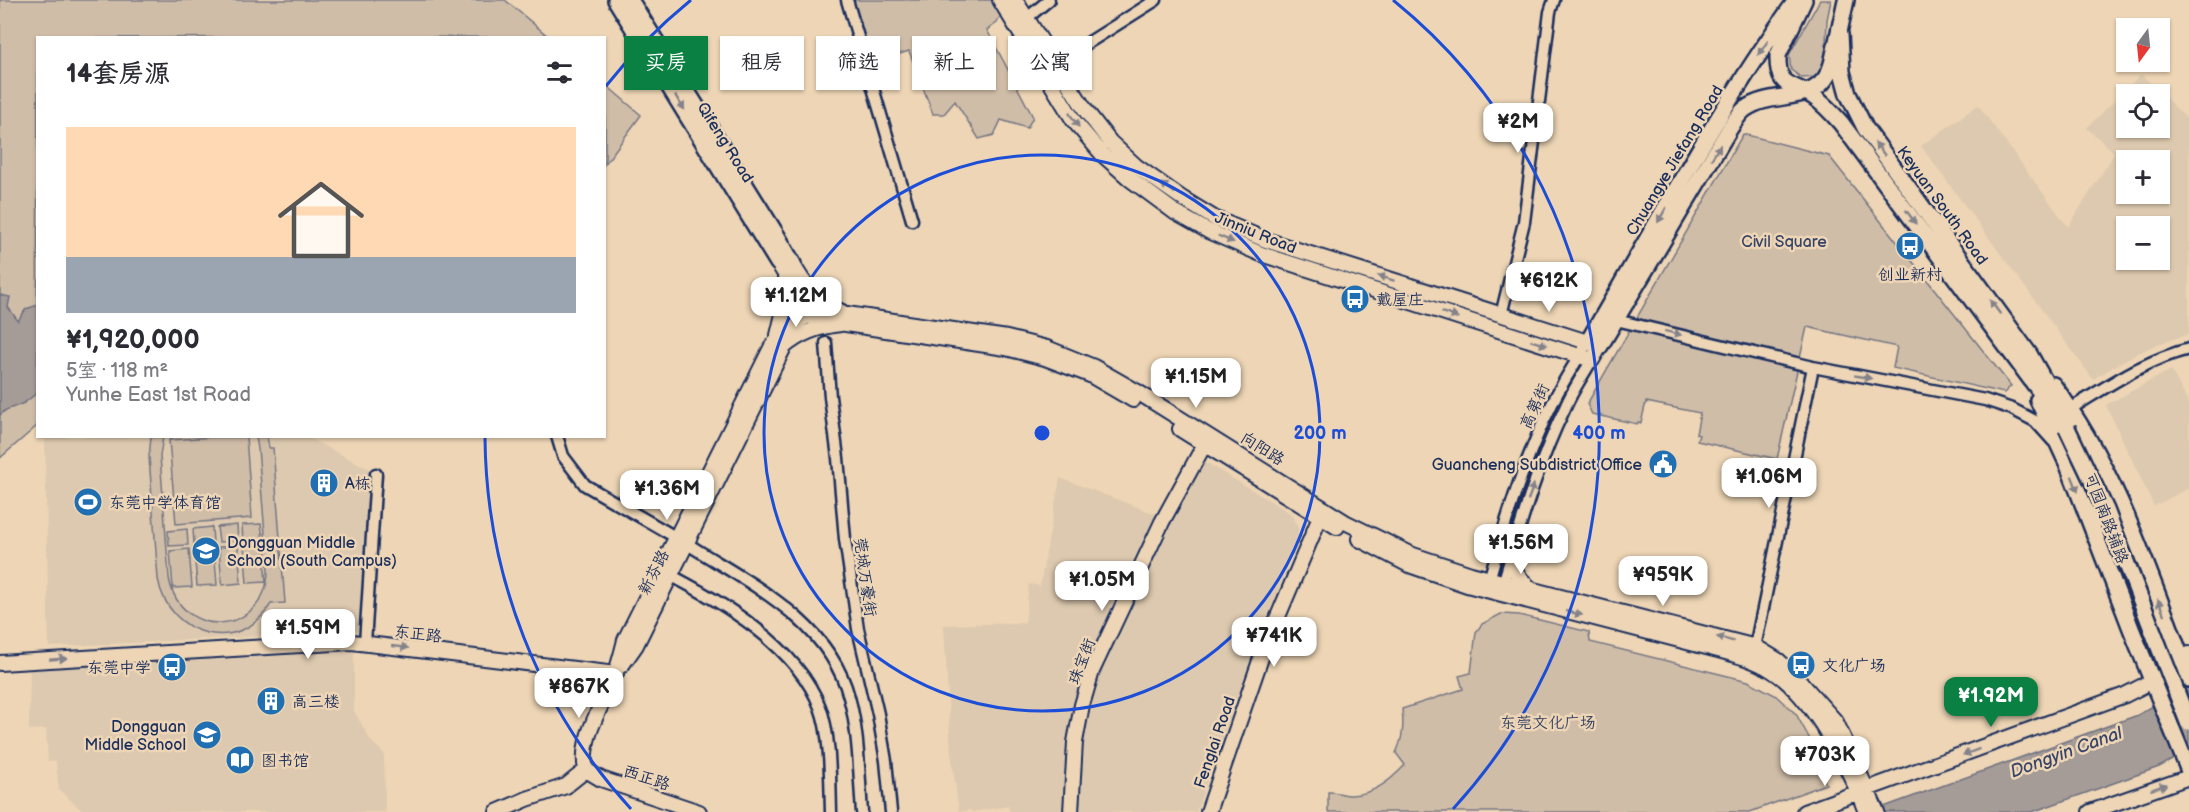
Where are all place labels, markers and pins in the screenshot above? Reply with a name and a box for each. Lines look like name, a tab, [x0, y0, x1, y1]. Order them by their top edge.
pin: ¥2M	[1489, 103, 1547, 154]
bus stop icon: 创业新村	[1894, 230, 1926, 262]
pin: ¥612K	[1507, 262, 1591, 313]
place label: 创业新村	[1878, 266, 1942, 285]
pin: ¥1.12M	[747, 277, 845, 328]
bus stop icon: 戴屋庄	[1339, 283, 1371, 315]
place label: 戴屋庄	[1376, 291, 1424, 310]
pin: ¥1.15M	[1147, 358, 1245, 409]
centre of rings	[1032, 423, 1052, 443]
public building icon: Guancheng Subdistrict Office	[1647, 448, 1679, 480]
place label: Guancheng Subdistrict Office	[1432, 456, 1643, 475]
pin: ¥1.06M	[1720, 458, 1818, 509]
building icon: A栋	[308, 467, 340, 499]
pin: ¥1.36M	[618, 470, 716, 521]
place label: A栋	[345, 475, 371, 494]
sports icon: 东莞中学体育馆	[72, 486, 104, 518]
place label: 东莞中学体育馆	[109, 494, 221, 513]
pin: ¥1.56M	[1472, 524, 1570, 575]
place label: Dongguan Middle School (South Campus)	[227, 534, 397, 571]
school or university icon: Dongguan Middle School (South Campus)	[190, 535, 222, 567]
pin: ¥959K	[1621, 556, 1705, 607]
pin: ¥1.05M	[1053, 561, 1151, 612]
pin: ¥1.59M	[259, 609, 357, 660]
pin: ¥741K	[1232, 617, 1316, 668]
bus stop icon: 文化广场	[1785, 649, 1817, 681]
bus stop icon: 东莞中学	[156, 651, 188, 683]
place label: 文化广场	[1822, 657, 1886, 676]
place label: 东莞中学	[87, 659, 151, 678]
pin: ¥867K	[537, 668, 621, 719]
pin: ¥1.92M	[1942, 677, 2040, 728]
building icon: 高三楼	[255, 685, 287, 717]
place label: 高三楼	[292, 693, 340, 712]
place label: Dongguan Middle School	[84, 718, 186, 755]
school or university icon: Dongguan Middle School	[191, 719, 223, 751]
pin: ¥703K	[1783, 736, 1867, 787]
library icon: 图书馆	[224, 744, 256, 776]
place label: 图书馆	[261, 752, 309, 771]

